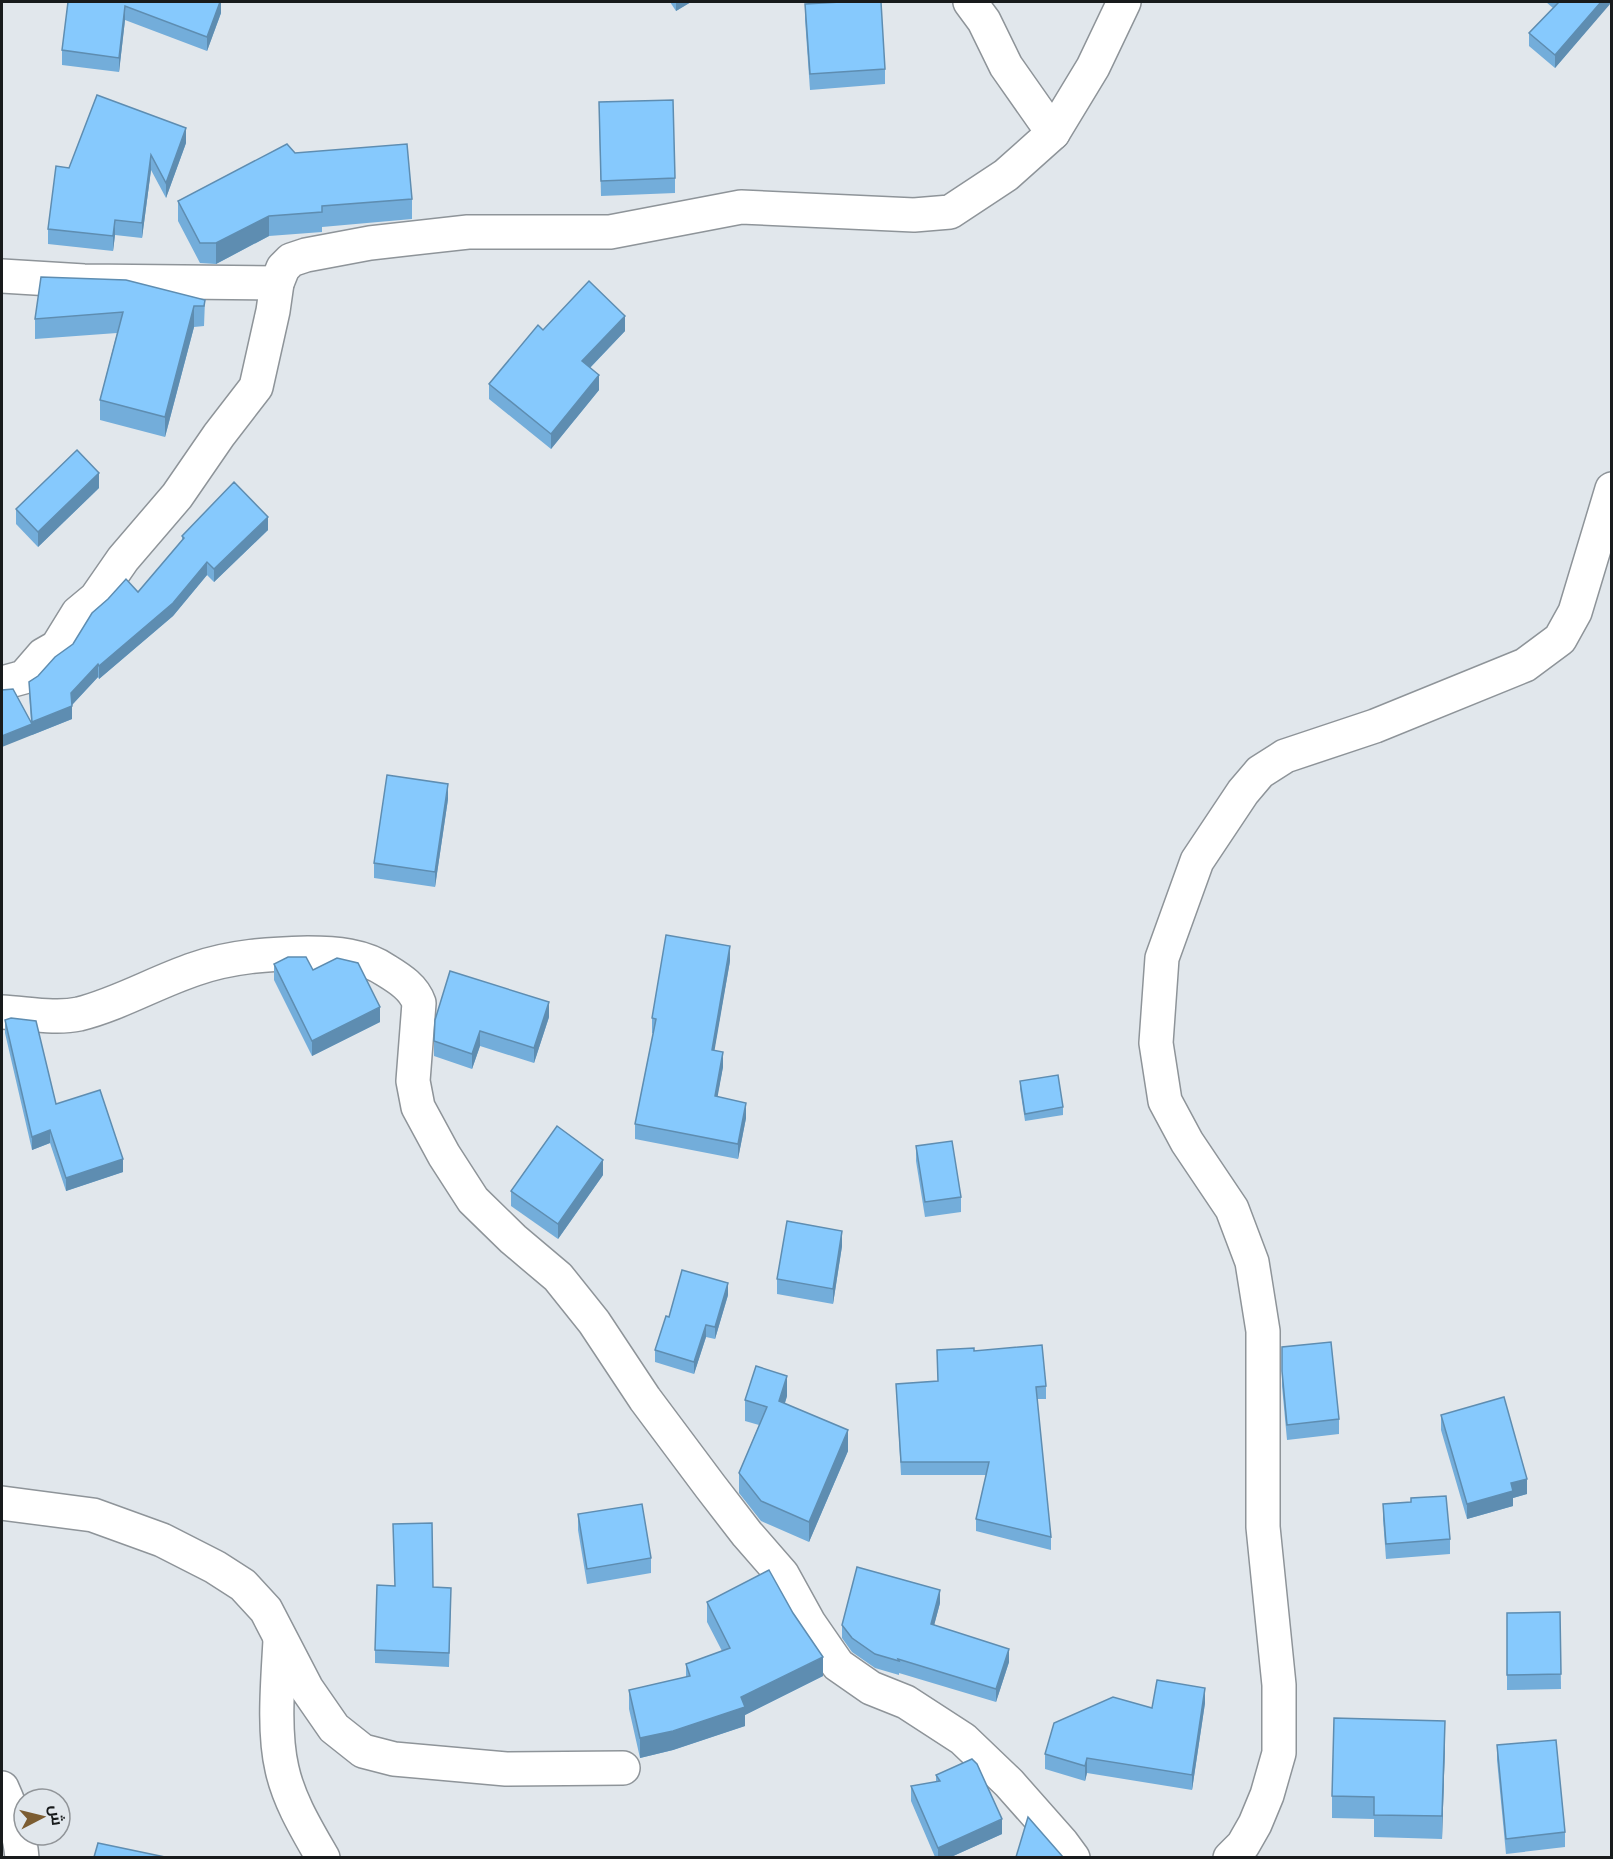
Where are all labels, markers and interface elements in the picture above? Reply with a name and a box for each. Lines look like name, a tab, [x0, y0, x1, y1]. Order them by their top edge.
north arrow	[12, 1787, 72, 1847]
text: ش	[44, 1804, 70, 1827]

